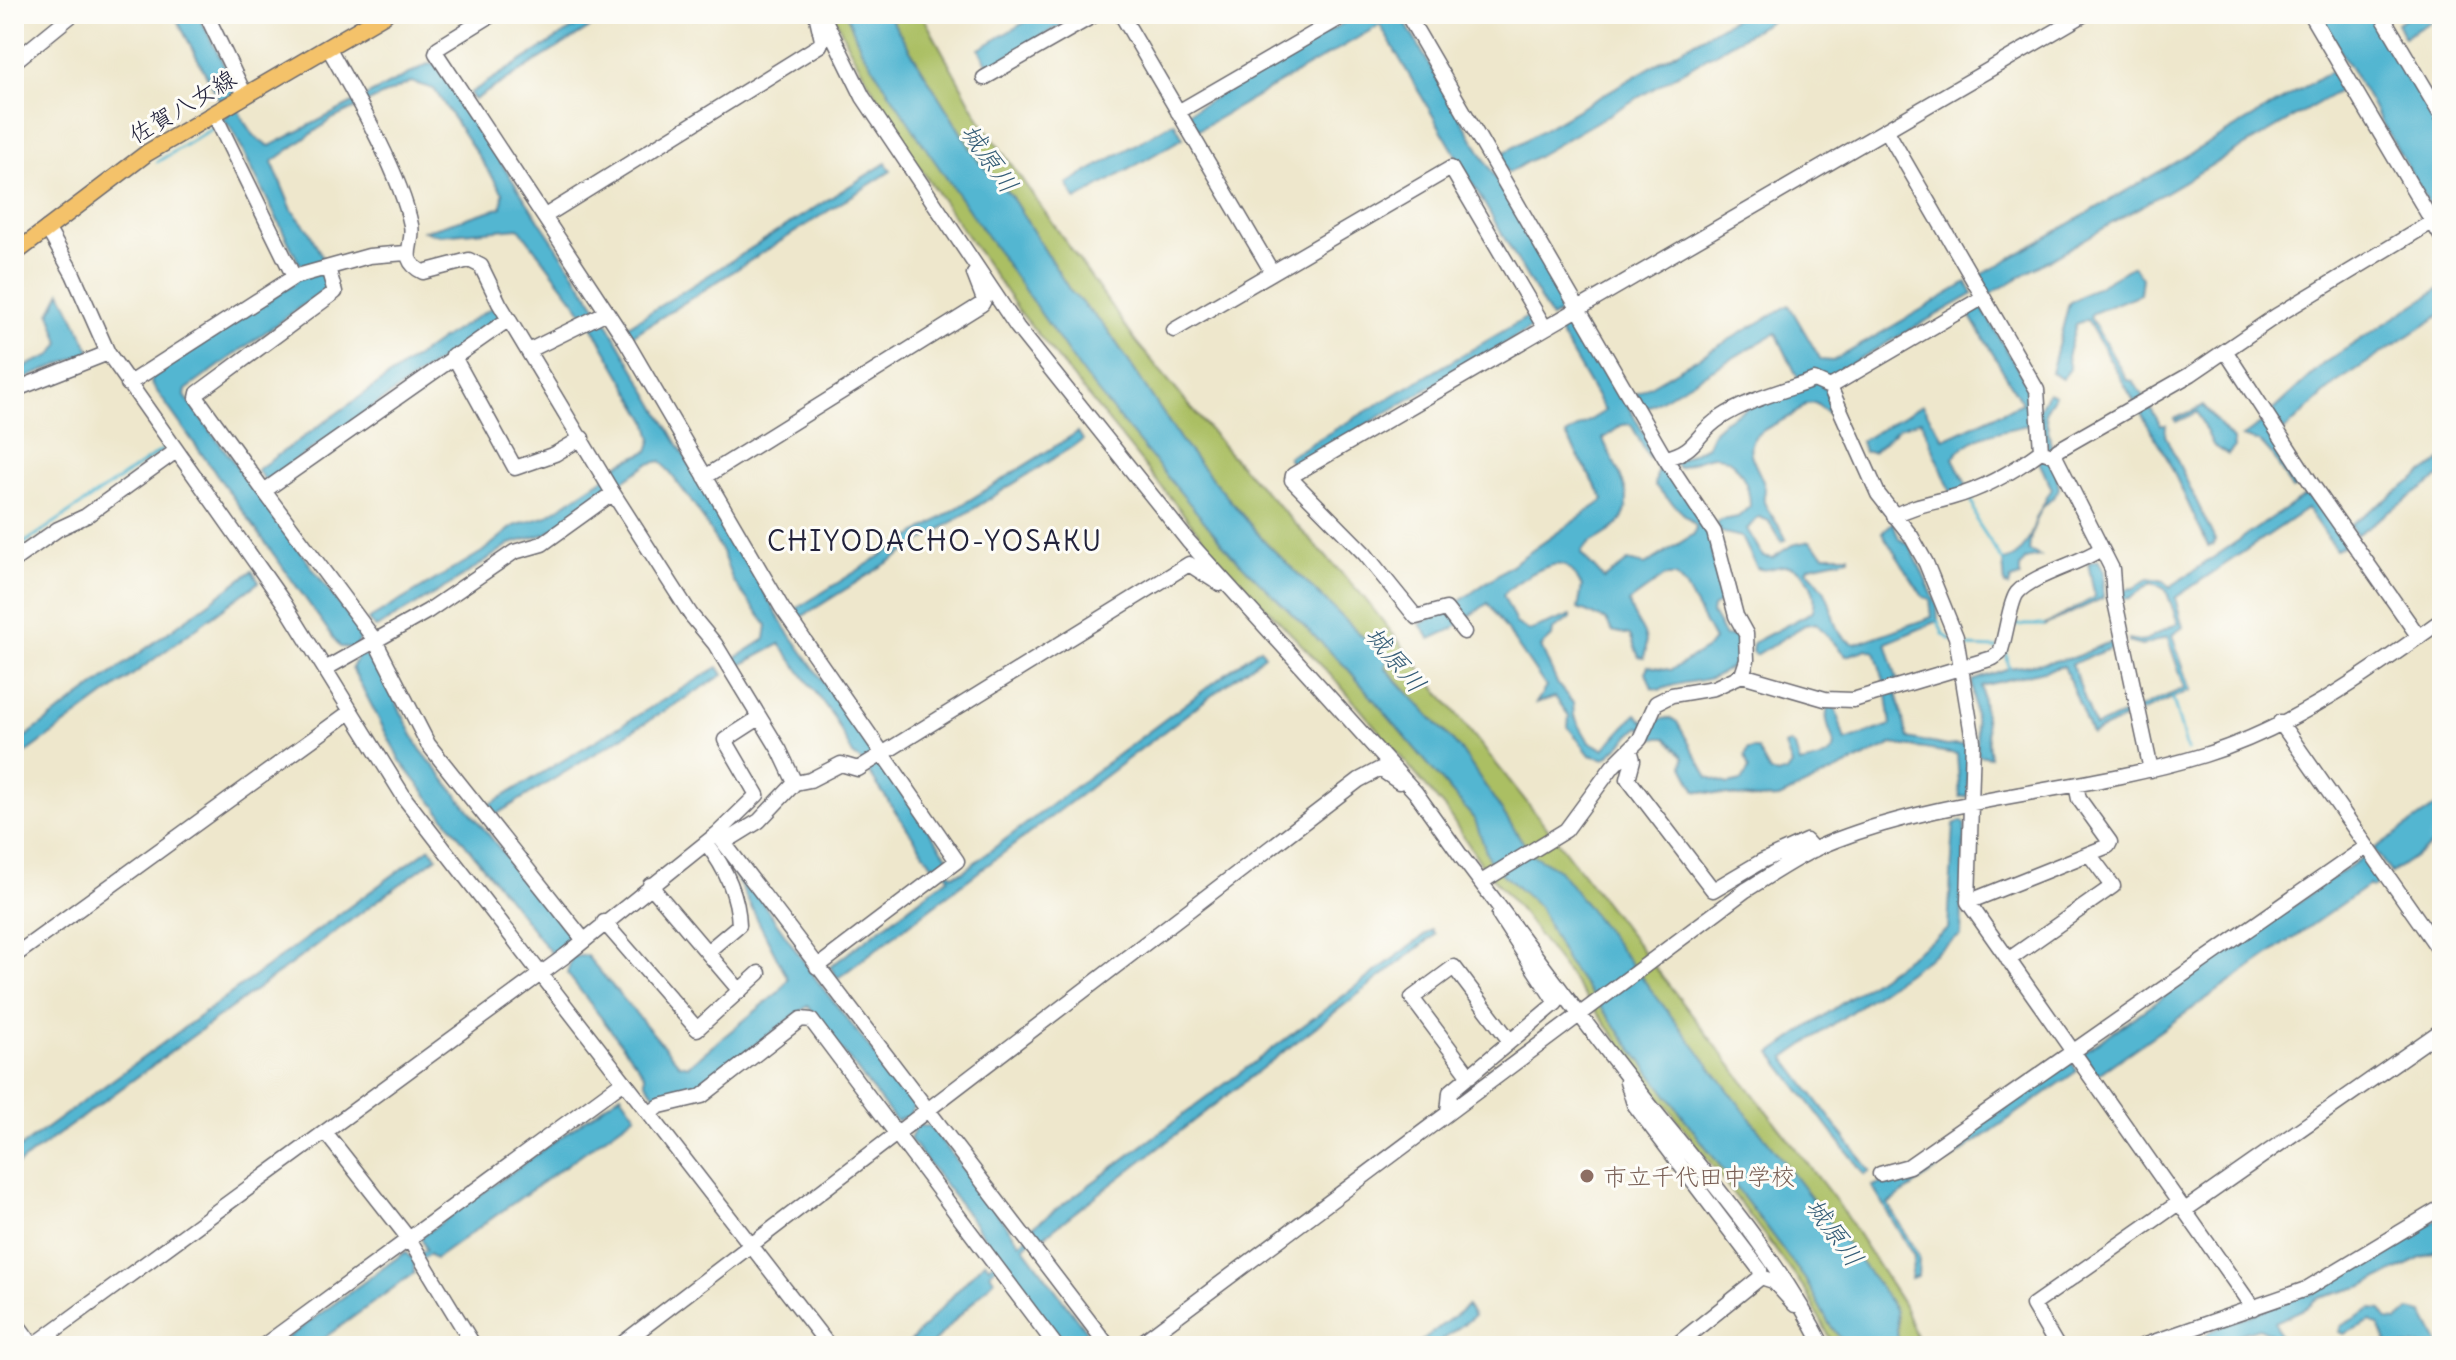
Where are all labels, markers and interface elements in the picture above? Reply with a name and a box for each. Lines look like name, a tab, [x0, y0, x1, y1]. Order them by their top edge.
street label: 佐賀八女線	[123, 62, 241, 150]
water label: 城原川	[954, 117, 1026, 199]
district label: CHIYODACHO-YOSAKU	[767, 523, 1103, 559]
water label: 城原川	[1358, 619, 1434, 699]
place label: 市立千代田中学校	[1603, 1161, 1795, 1191]
marker: 市立千代田中学校	[1578, 1167, 1596, 1185]
water label: 城原川	[1799, 1191, 1871, 1273]

